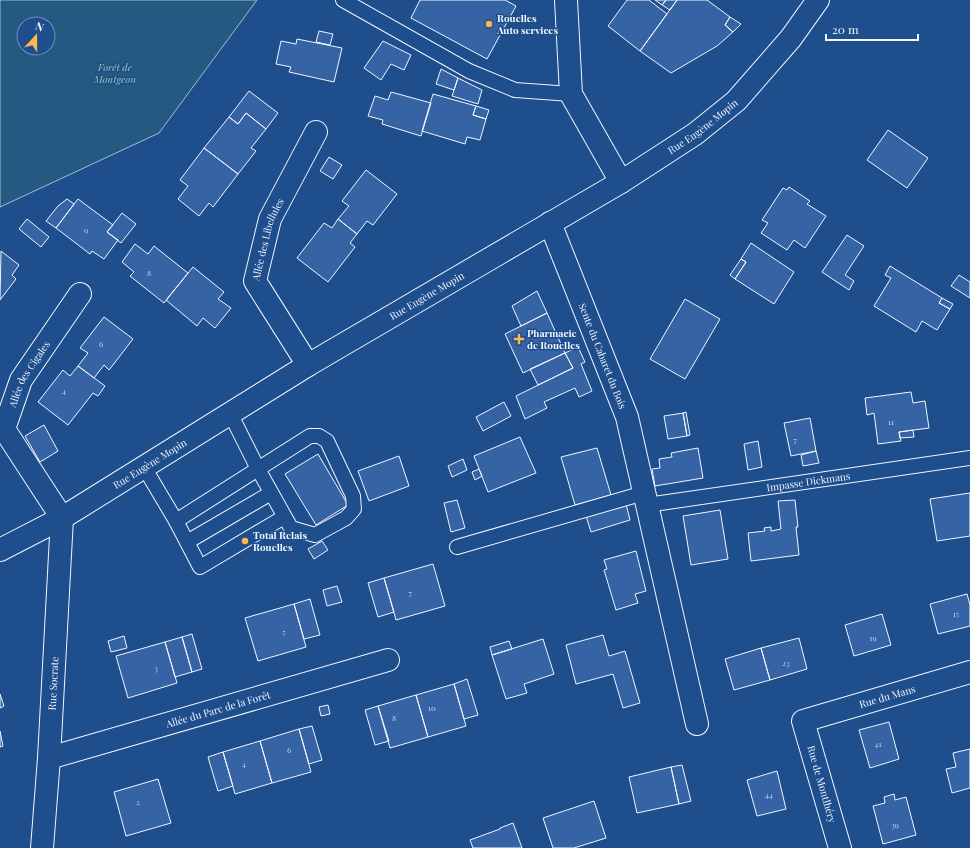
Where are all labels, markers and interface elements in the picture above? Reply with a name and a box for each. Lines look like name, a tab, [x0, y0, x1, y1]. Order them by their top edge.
place label: Rouelles Auto services	[496, 11, 558, 37]
north arrow	[16, 16, 56, 56]
scale bar	[826, 16, 918, 42]
text: N	[33, 18, 46, 35]
marker: Rouelles Auto services	[484, 19, 494, 29]
text: 20 m	[832, 21, 859, 37]
park label: Forêt de Montgeon	[93, 60, 136, 86]
street label: Rue Eugène Mopin	[665, 95, 741, 157]
street label: Allée des Libellules	[248, 196, 287, 283]
house number: 9	[84, 224, 88, 235]
house number: 8	[147, 267, 151, 278]
street label: Rue Eugène Mopin	[387, 268, 467, 323]
street label: Sente du Cabaret du Bois	[575, 301, 630, 411]
place label: Pharmacie de Rouelles	[527, 326, 580, 352]
marker: Pharmacie de Rouelles	[514, 334, 524, 344]
street label: Allée des Cigales	[5, 338, 53, 410]
house number: 6	[99, 338, 103, 349]
house number: 4	[62, 385, 66, 396]
house number: 11	[888, 416, 894, 427]
house number: 7	[793, 434, 797, 445]
street label: Rue Eugène Mopin	[110, 435, 189, 492]
street label: Impasse Dickmans	[765, 469, 851, 495]
place label: Total Relais Rouelles	[253, 528, 307, 554]
marker: Total Relais Rouelles	[240, 536, 250, 546]
house number: 7	[408, 587, 412, 598]
house number: 15	[953, 608, 959, 619]
house number: 5	[282, 626, 286, 637]
house number: 19	[869, 632, 877, 643]
street label: Rue Socrate	[45, 656, 61, 711]
house number: 23	[782, 657, 790, 668]
house number: 3	[154, 662, 158, 673]
street label: Rue du Mans	[857, 681, 917, 711]
street label: Allée du Parc de la Forêt	[163, 687, 272, 731]
house number: 10	[428, 702, 436, 713]
house number: 8	[392, 712, 396, 723]
house number: 41	[875, 738, 881, 749]
house number: 6	[287, 744, 291, 755]
street label: Rue de Montlhéry	[804, 744, 840, 824]
house number: 4	[242, 758, 246, 769]
house number: 44	[765, 789, 773, 800]
house number: 2	[136, 796, 140, 807]
house number: 39	[891, 819, 899, 830]

